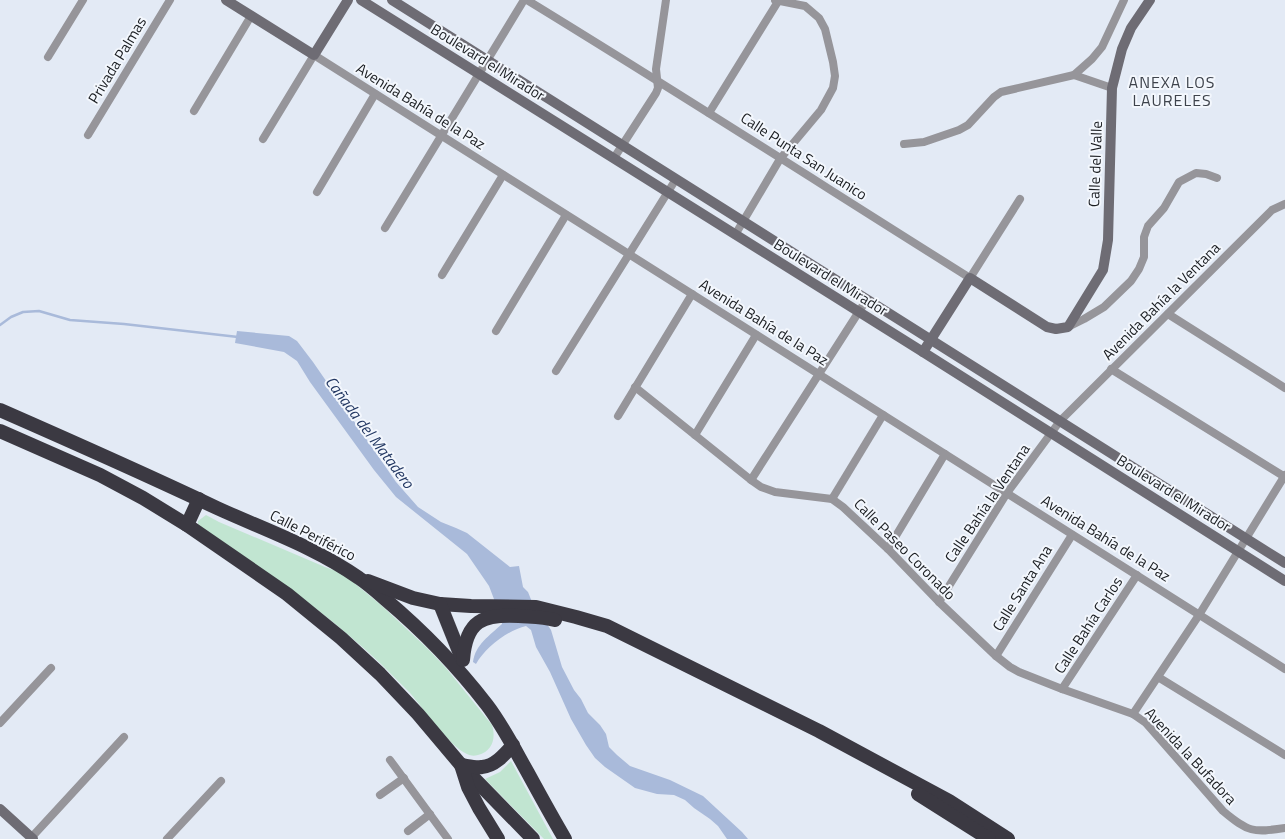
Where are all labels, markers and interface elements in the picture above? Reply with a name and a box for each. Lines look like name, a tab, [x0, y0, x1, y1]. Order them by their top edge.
street label: Privada Palmas	[82, 12, 152, 108]
street label: Boulevard el Mirador	[426, 18, 550, 106]
street label: Avenida Bahía de la Paz	[352, 57, 490, 155]
district label: ANEXA LOS LAURELES	[1129, 70, 1215, 112]
street label: Calle Punta San Juanico	[736, 106, 872, 206]
street label: Calle del Valle	[1082, 121, 1108, 207]
street label: Boulevard el Mirador	[769, 233, 893, 321]
street label: Avenida Bahía la Ventana	[1097, 236, 1226, 365]
street label: Avenida Bahía de la Paz	[695, 273, 833, 371]
water label: Cañada del Matadero	[320, 371, 421, 494]
street label: Calle Bahía la Ventana	[939, 439, 1036, 567]
street label: Boulevard el Mirador	[1112, 449, 1236, 537]
street label: Avenida Bahía de la Paz	[1037, 489, 1175, 587]
street label: Calle Paseo Coronado	[849, 493, 961, 605]
street label: Calle Periférico	[266, 504, 360, 567]
street label: Calle Santa Ana	[986, 540, 1058, 636]
street label: Calle Bahía Carlos	[1048, 572, 1128, 678]
street label: Avenida la Bufadora	[1140, 702, 1243, 810]

